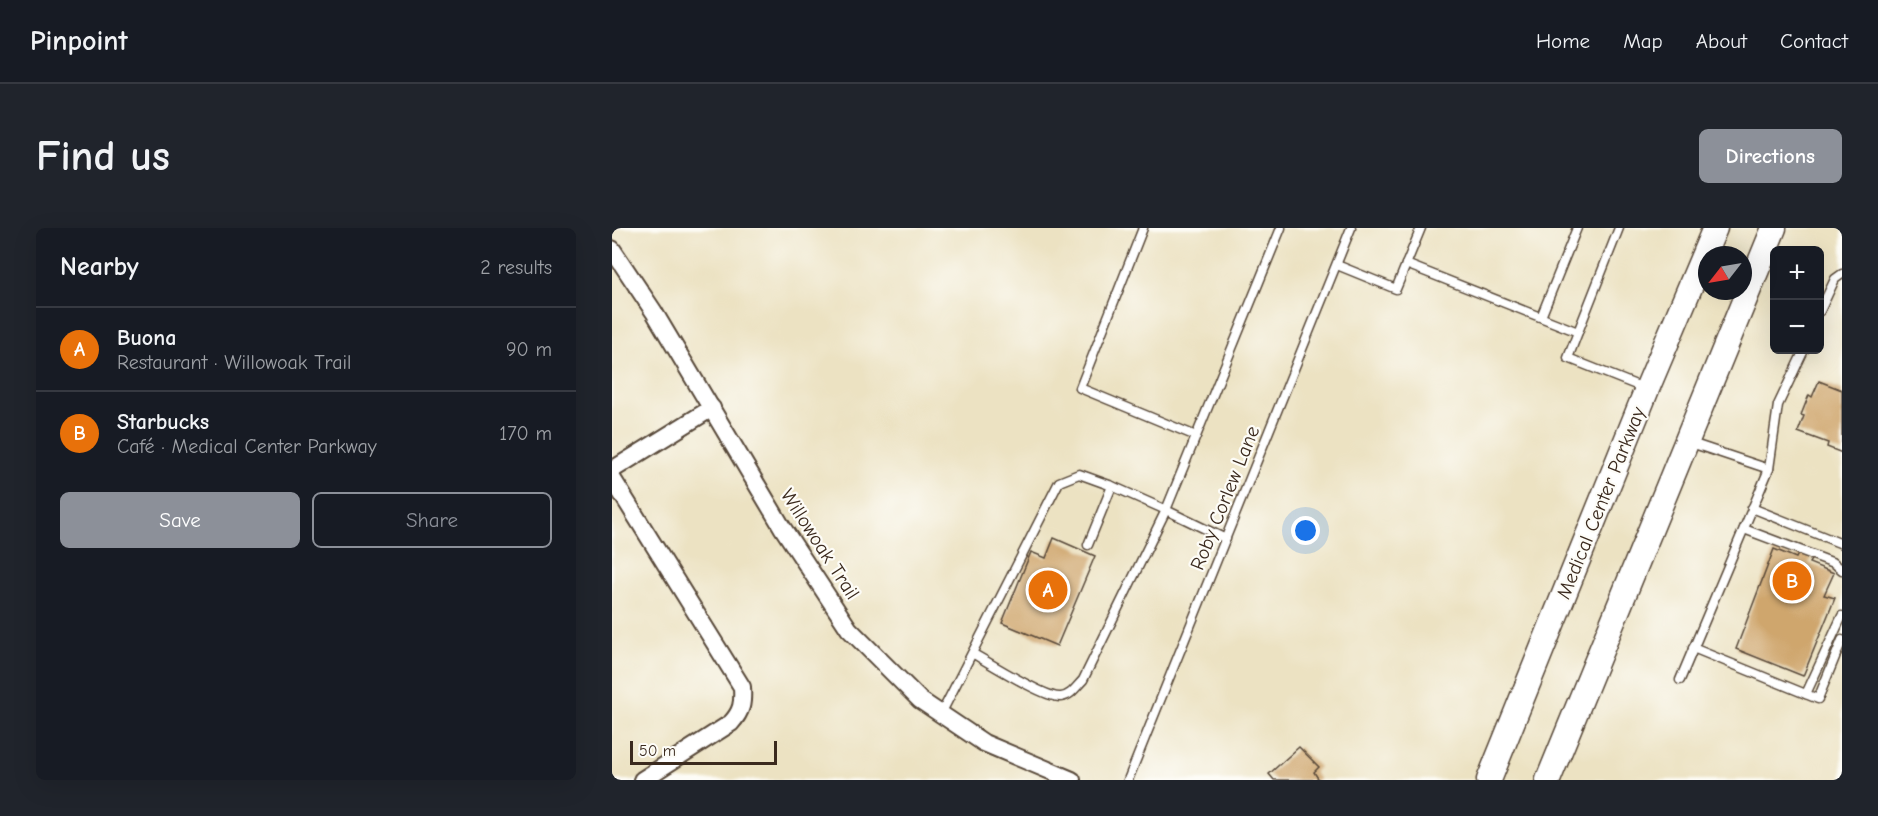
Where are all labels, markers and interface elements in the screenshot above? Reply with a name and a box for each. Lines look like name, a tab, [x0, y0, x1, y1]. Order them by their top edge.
text: Pinpoint	[30, 25, 128, 57]
text: Home	[1536, 29, 1590, 53]
text: Map	[1623, 29, 1663, 53]
text: About	[1696, 29, 1747, 53]
text: Contact	[1780, 29, 1848, 53]
button: Directions	[1699, 129, 1842, 183]
text: Find us	[36, 132, 170, 181]
north arrow	[1698, 246, 1752, 300]
map controls	[1770, 246, 1824, 354]
button: +	[1770, 246, 1824, 300]
text: Nearby	[60, 252, 139, 282]
text: 2 results	[480, 256, 552, 279]
button: −	[1770, 300, 1824, 354]
text: Buona	[117, 325, 176, 351]
text: A	[74, 338, 85, 361]
text: 90 m	[506, 338, 552, 361]
text: Restaurant · Willowoak Trail	[117, 351, 351, 374]
street label: Medical Center Parkway	[1552, 403, 1650, 602]
text: Starbucks	[117, 409, 209, 435]
text: B	[73, 422, 86, 445]
text: 170 m	[499, 422, 552, 445]
street label: Roby Corlew Lane	[1186, 423, 1264, 573]
text: Café · Medical Center Parkway	[117, 435, 377, 458]
street label: Willowoak Trail	[776, 484, 864, 604]
button: Save	[60, 492, 300, 548]
button: Share	[312, 492, 552, 548]
your location	[1291, 516, 1320, 545]
pin: B	[1772, 558, 1812, 604]
pin: A	[1028, 568, 1068, 613]
scale bar	[630, 738, 777, 766]
text: 50 m	[639, 742, 676, 760]

